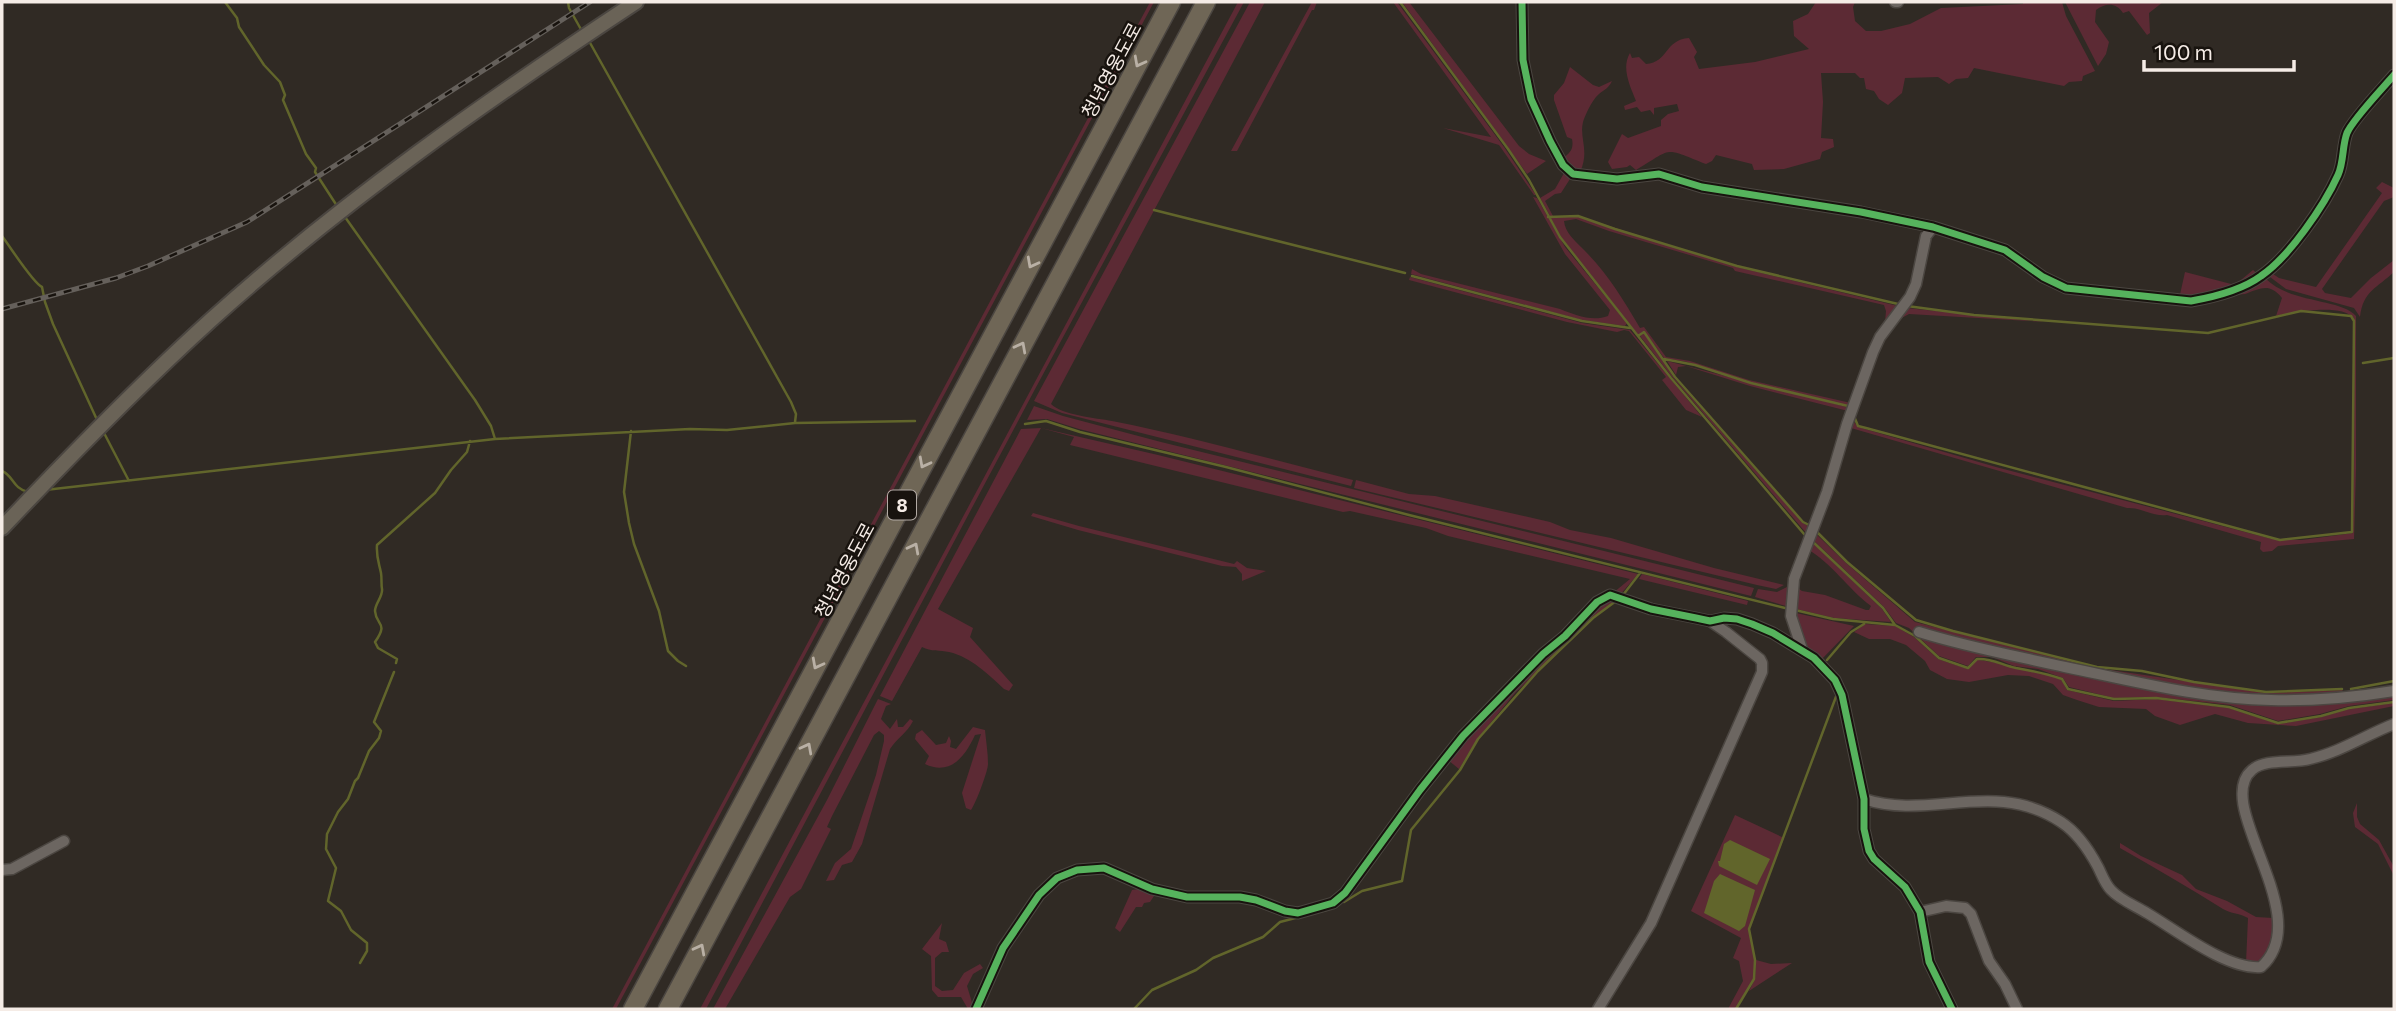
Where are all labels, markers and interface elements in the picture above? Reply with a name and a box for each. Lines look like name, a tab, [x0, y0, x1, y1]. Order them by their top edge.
street label: 청년영웅도로	[1076, 18, 1146, 122]
scale bar	[2144, 28, 2294, 72]
text: 100 m	[2154, 39, 2213, 64]
one-way arrow	[1134, 55, 1147, 67]
one-way arrow	[1026, 255, 1040, 268]
one-way arrow	[1013, 342, 1026, 354]
one-way arrow	[919, 456, 933, 468]
road number: 8	[888, 490, 916, 520]
street label: 청년영웅도로	[809, 518, 879, 622]
one-way arrow	[906, 542, 919, 555]
one-way arrow	[812, 657, 825, 669]
one-way arrow	[799, 743, 812, 756]
one-way arrow	[691, 944, 705, 956]

